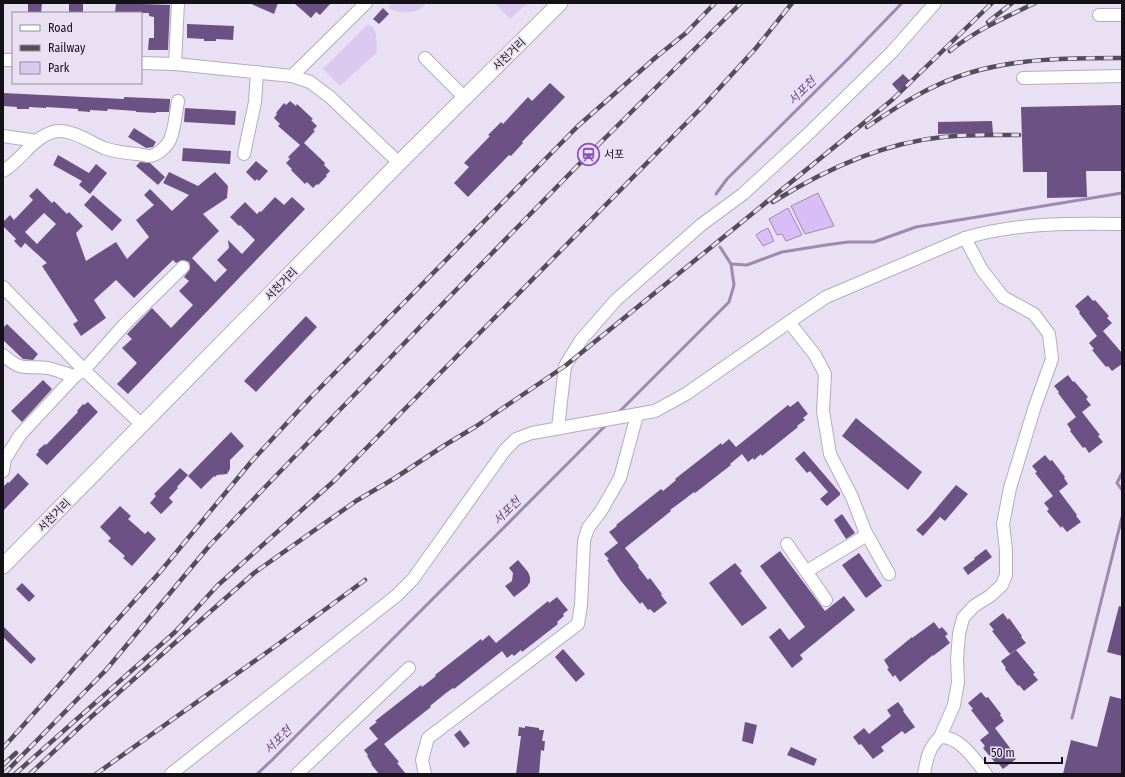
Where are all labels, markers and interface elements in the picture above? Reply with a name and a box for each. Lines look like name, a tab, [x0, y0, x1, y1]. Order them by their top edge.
legend	[12, 12, 142, 84]
text: Road	[48, 21, 73, 35]
street label: 서천거리	[490, 36, 528, 73]
text: Railway	[48, 41, 86, 55]
text: Park	[48, 61, 70, 75]
water label: 서포천	[785, 73, 820, 108]
station icon: 서포	[576, 141, 602, 167]
place label: 서포	[604, 148, 624, 161]
street label: 서천거리	[263, 265, 300, 303]
water label: 서포천	[490, 493, 525, 528]
street label: 서천거리	[35, 496, 73, 534]
water label: 서포천	[261, 722, 296, 757]
scale bar	[985, 739, 1062, 765]
text: 50 m	[991, 746, 1015, 760]

